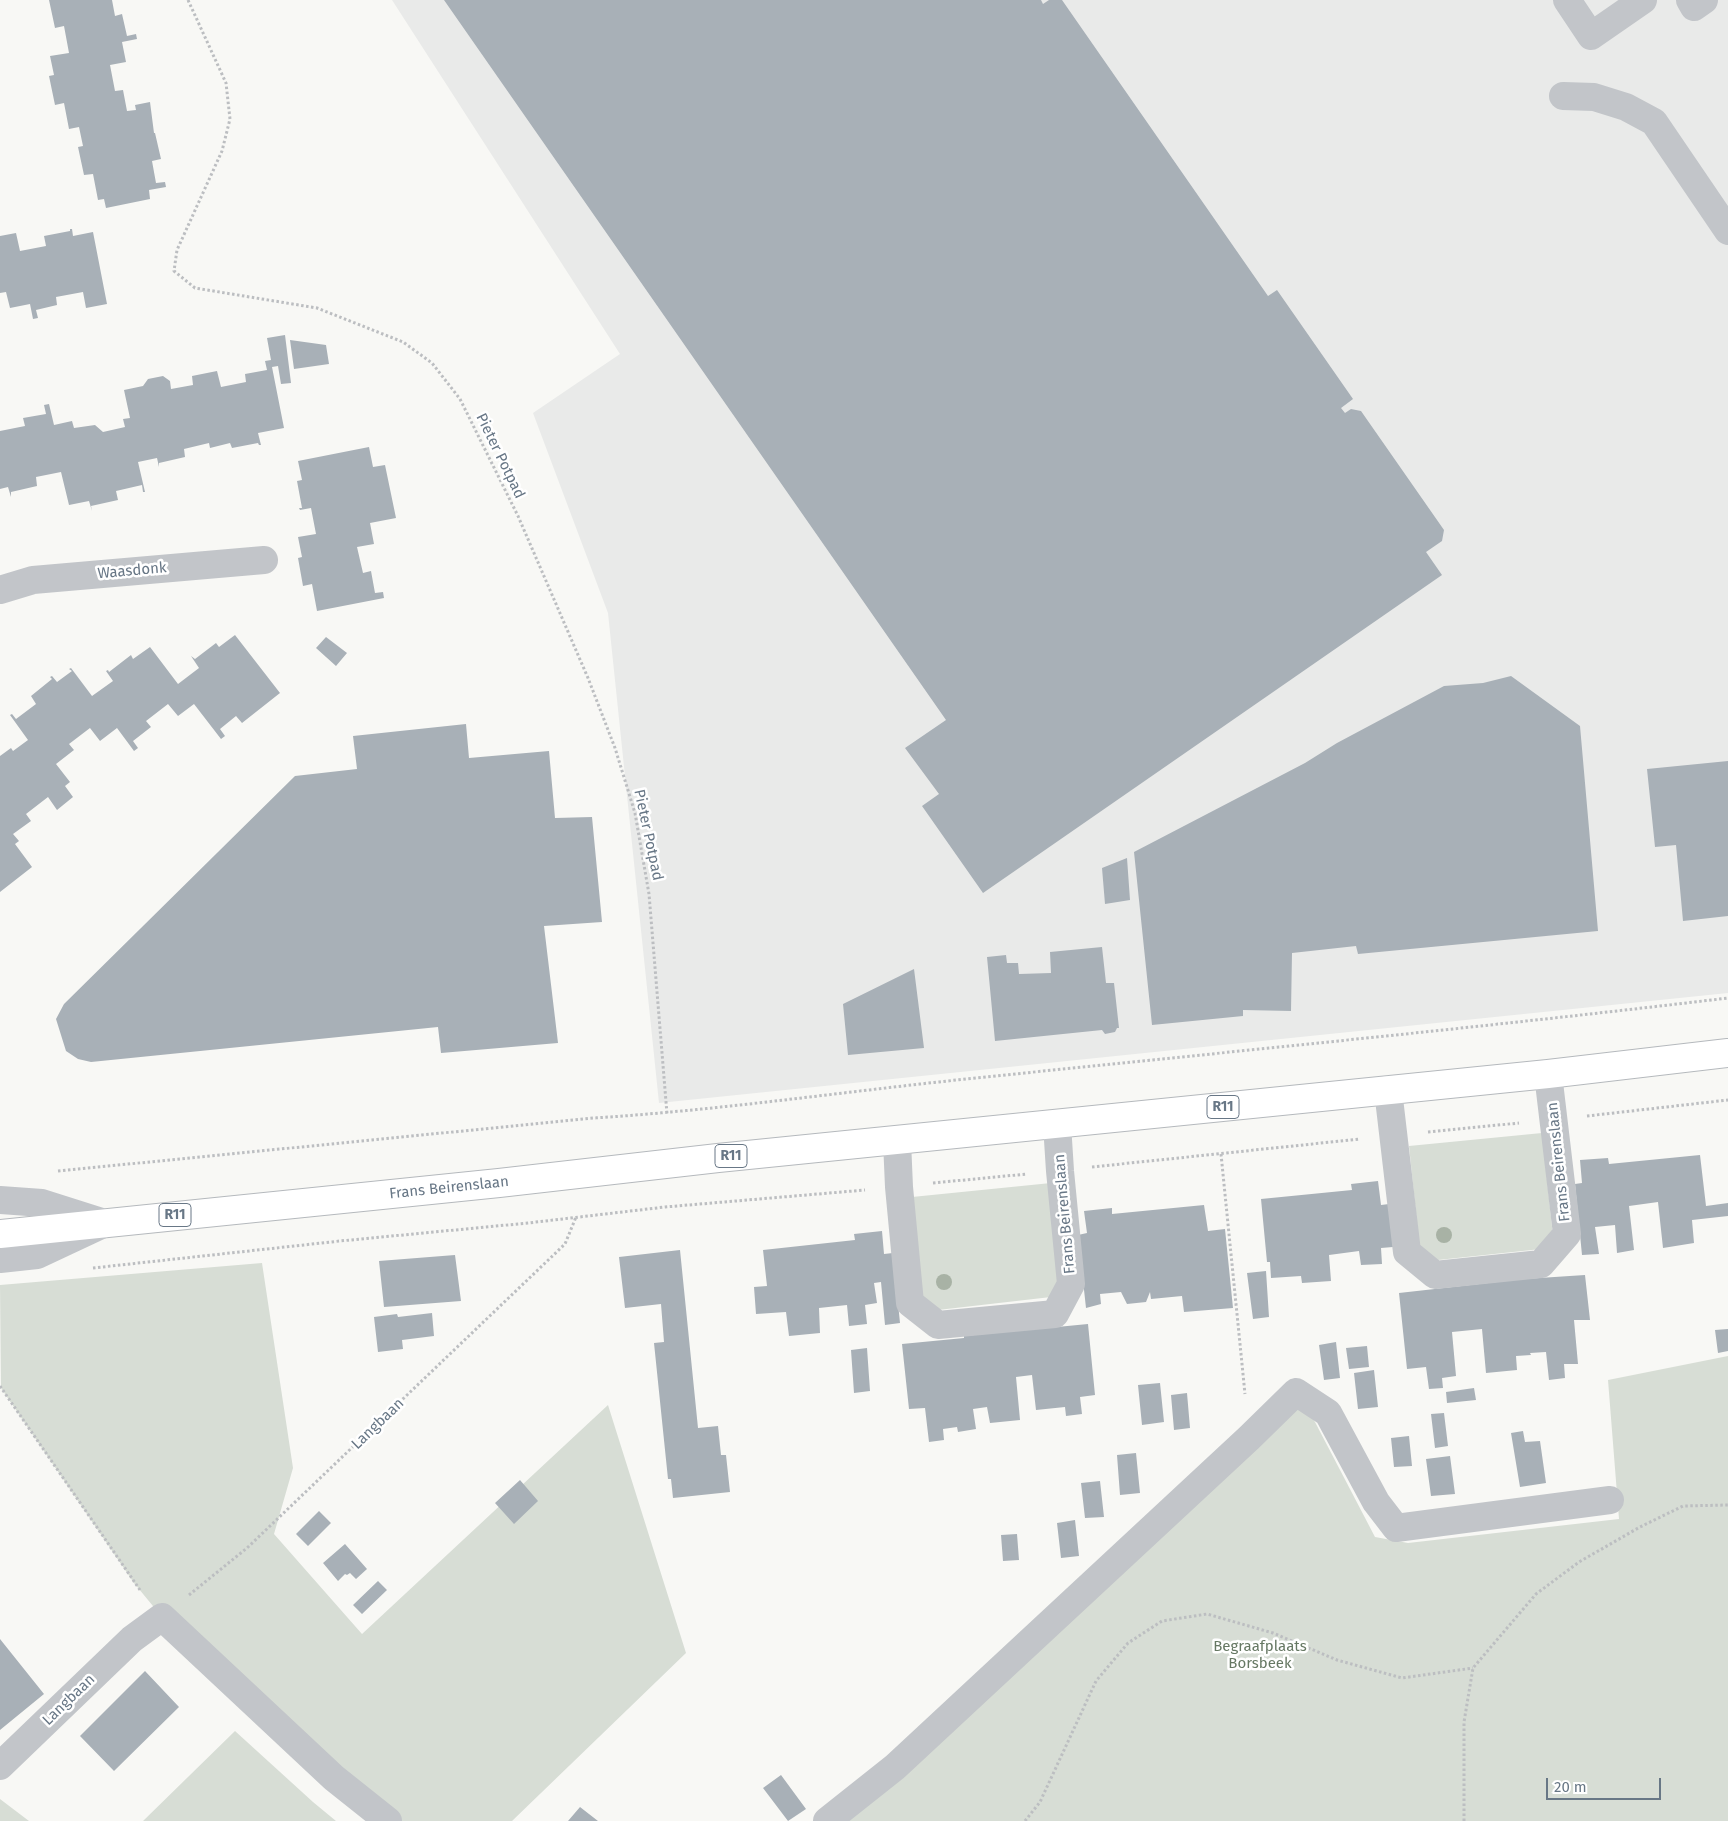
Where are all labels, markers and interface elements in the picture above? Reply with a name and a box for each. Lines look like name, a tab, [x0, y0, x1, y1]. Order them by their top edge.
street label: Pieter Potpad	[472, 410, 528, 502]
street label: Waasdonk	[97, 559, 167, 583]
street label: Pieter Potpad	[630, 788, 666, 882]
road number: R11	[1207, 1096, 1239, 1118]
street label: Frans Beirenslaan	[1544, 1101, 1574, 1223]
road number: R11	[715, 1144, 747, 1168]
street label: Frans Beirenslaan	[1051, 1153, 1079, 1275]
street label: Frans Beirenslaan	[388, 1173, 510, 1203]
road number: R11	[159, 1204, 191, 1226]
street label: Langbaan	[348, 1395, 408, 1453]
park label: Begraafplaats Borsbeek	[1213, 1638, 1307, 1673]
street label: Langbaan	[39, 1671, 99, 1729]
scale bar	[1548, 1768, 1663, 1800]
text: 20 m	[1554, 1778, 1587, 1796]

